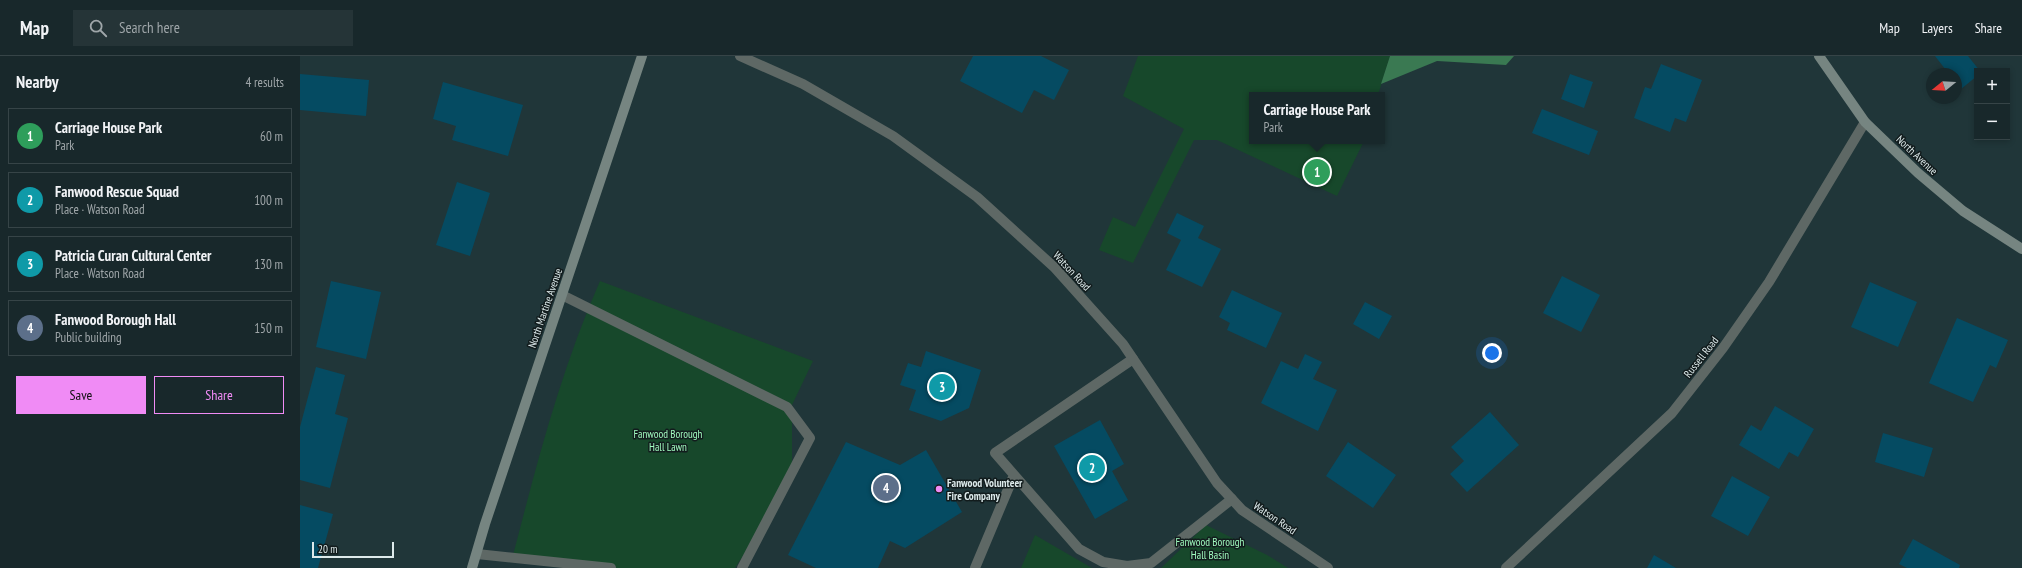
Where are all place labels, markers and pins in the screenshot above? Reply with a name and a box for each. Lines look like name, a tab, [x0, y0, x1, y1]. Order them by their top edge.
pin: 1	[1304, 157, 1330, 187]
pin: 3	[929, 372, 955, 402]
pin: 2	[1079, 453, 1105, 483]
pin: 4	[873, 473, 899, 503]
place label: Fanwood Volunteer Fire Company	[947, 476, 1023, 503]
marker: Fanwood Volunteer Fire Company	[934, 484, 944, 494]

